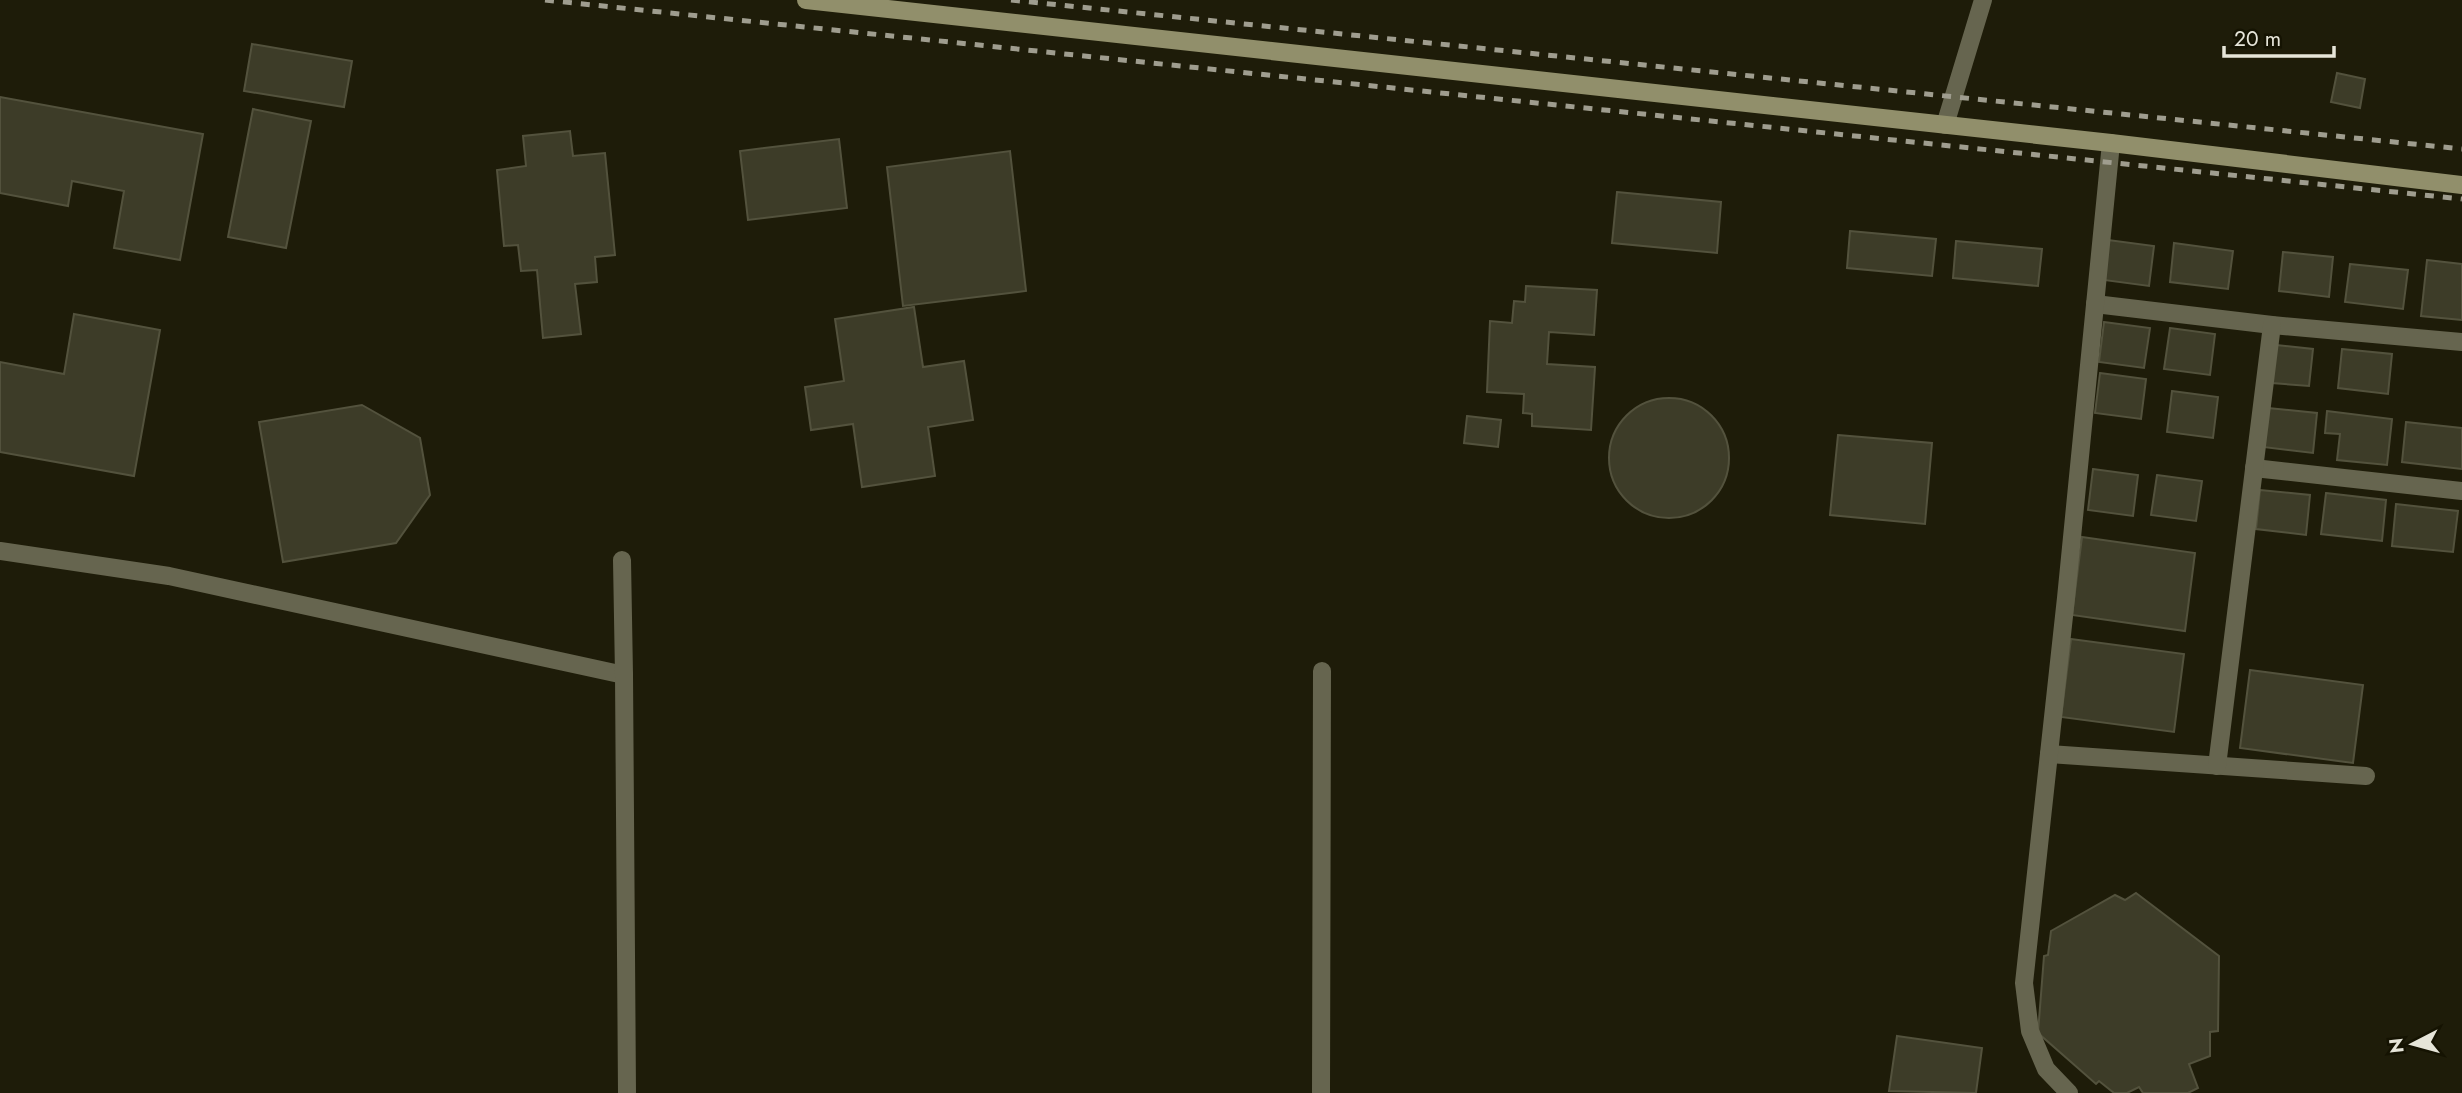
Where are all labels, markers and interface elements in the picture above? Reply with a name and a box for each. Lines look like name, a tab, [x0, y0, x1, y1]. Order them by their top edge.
scale bar	[2224, 14, 2334, 58]
text: 20 m	[2234, 24, 2281, 54]
north arrow	[2378, 1009, 2448, 1079]
text: N	[2382, 1037, 2411, 1055]

